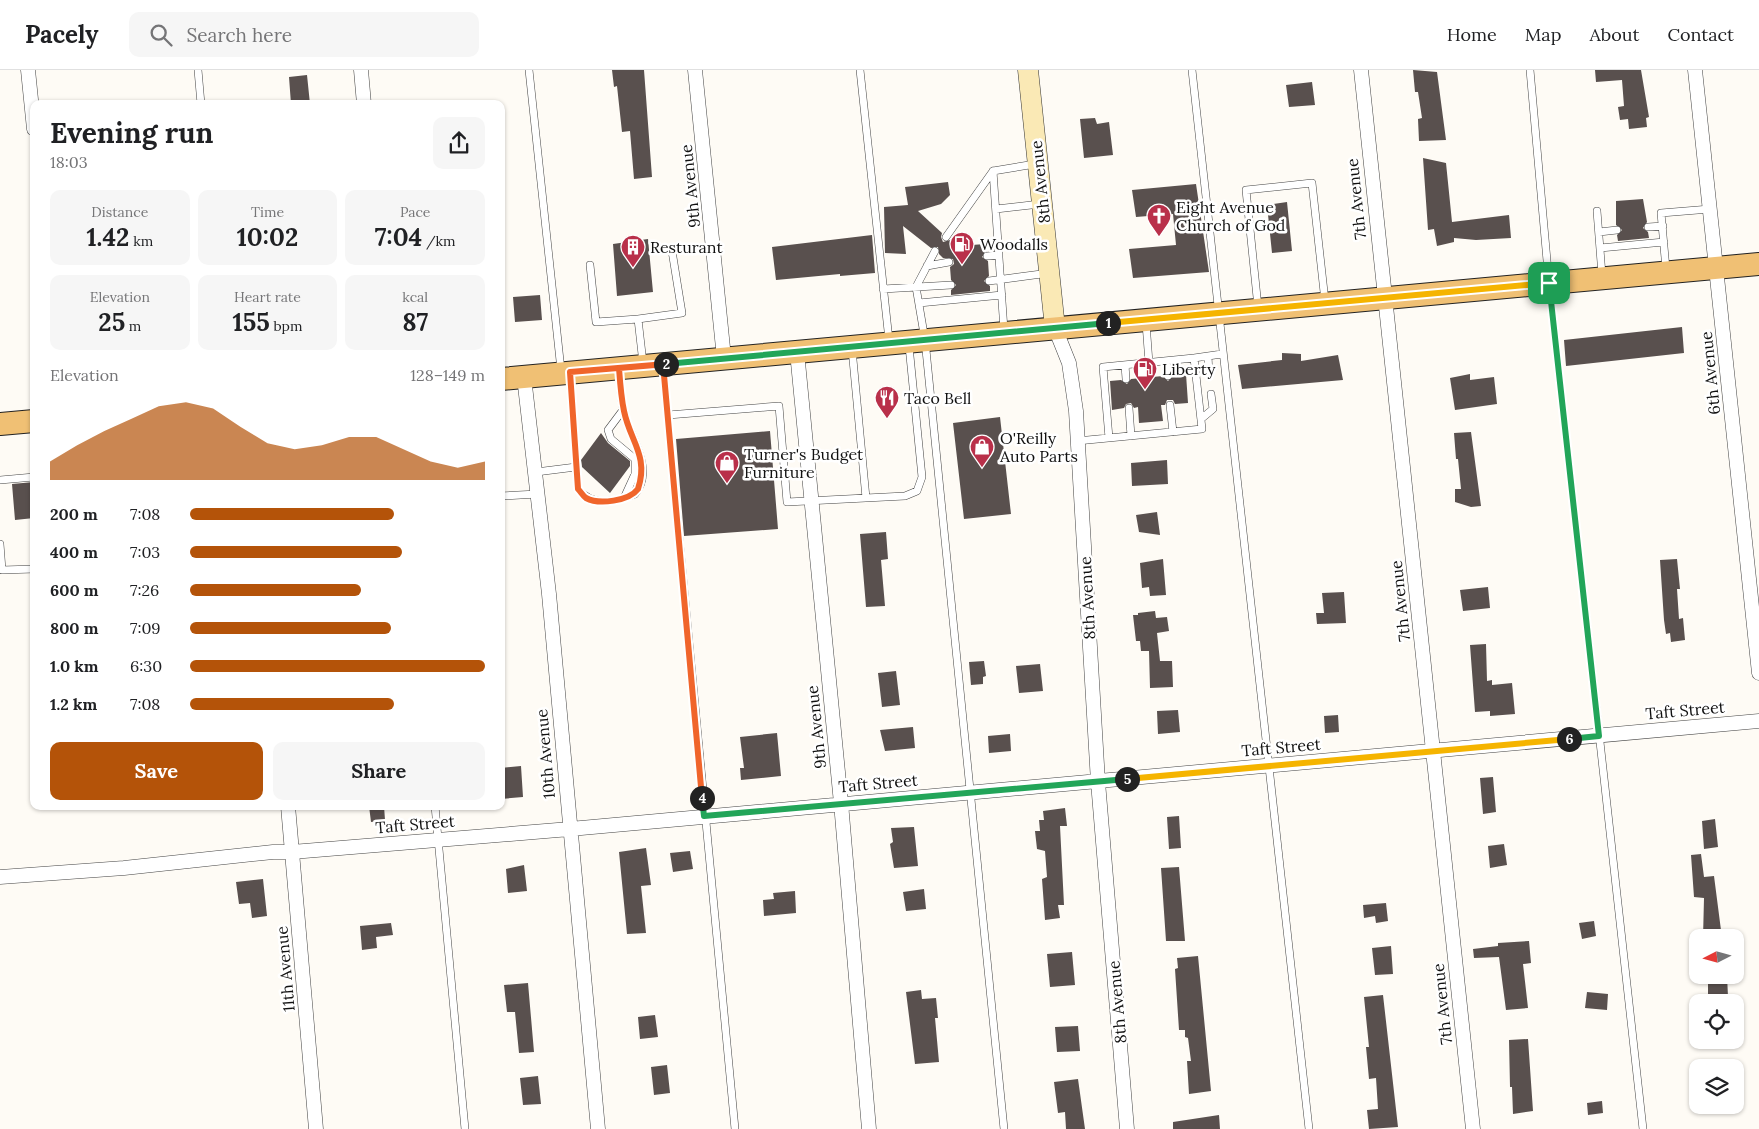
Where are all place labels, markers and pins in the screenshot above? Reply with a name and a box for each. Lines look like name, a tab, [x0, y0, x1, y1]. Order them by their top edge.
place label: Eight Avenue Church of God	[1176, 197, 1286, 235]
church icon: Eight Avenue Church of God	[1146, 203, 1172, 237]
fuel station icon: Woodalls	[949, 231, 975, 265]
building icon: Resturant	[620, 234, 646, 268]
place label: Woodalls	[980, 234, 1048, 254]
place label: Resturant	[650, 237, 723, 257]
pin	[1528, 262, 1570, 304]
pin: 1	[1096, 310, 1120, 336]
pin: 2	[654, 352, 678, 376]
fuel station icon: Liberty	[1132, 356, 1158, 390]
place label: Liberty	[1162, 359, 1216, 379]
restaurant icon: Taco Bell	[874, 385, 900, 419]
place label: Taco Bell	[904, 388, 971, 408]
place label: O'Reilly Auto Parts	[999, 428, 1078, 466]
shop icon: O'Reilly Auto Parts	[969, 434, 995, 468]
place label: Turner's Budget Furniture	[744, 444, 864, 482]
shop icon: Turner's Budget Furniture	[714, 450, 740, 484]
pin: 6	[1556, 726, 1582, 752]
pin: 5	[1114, 766, 1140, 792]
pin: 4	[690, 786, 714, 810]

